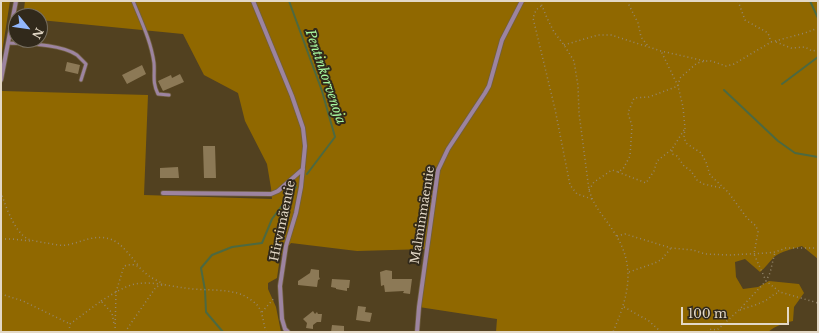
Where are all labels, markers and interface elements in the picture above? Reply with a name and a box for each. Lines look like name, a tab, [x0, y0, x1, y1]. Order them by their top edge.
north arrow	[8, 8, 48, 48]
text: N	[29, 25, 46, 41]
water label: Pentinkorvenoja	[301, 28, 349, 126]
street label: Malminmäentie	[408, 165, 438, 265]
street label: Hirvimäentie	[267, 179, 299, 263]
scale bar	[683, 299, 791, 325]
text: 100 m	[688, 306, 727, 321]

